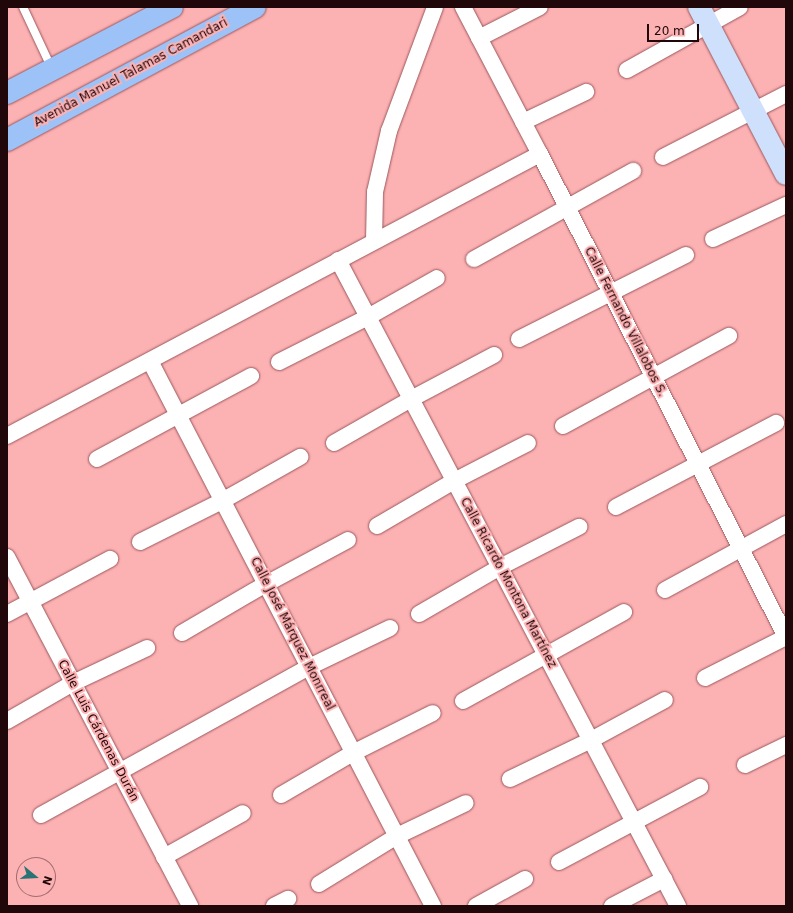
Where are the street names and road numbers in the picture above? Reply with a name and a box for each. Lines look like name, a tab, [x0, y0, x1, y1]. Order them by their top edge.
street label: Avenida Manuel Talamas Camandari	[32, 16, 230, 130]
street label: Calle Fernando Villalobos S.	[581, 245, 669, 399]
street label: Calle Ricardo Montona Martínez	[457, 495, 559, 671]
street label: Calle José Márquez Monrreal	[247, 555, 337, 713]
street label: Calle Luis Cárdenas Durán	[54, 658, 142, 804]

